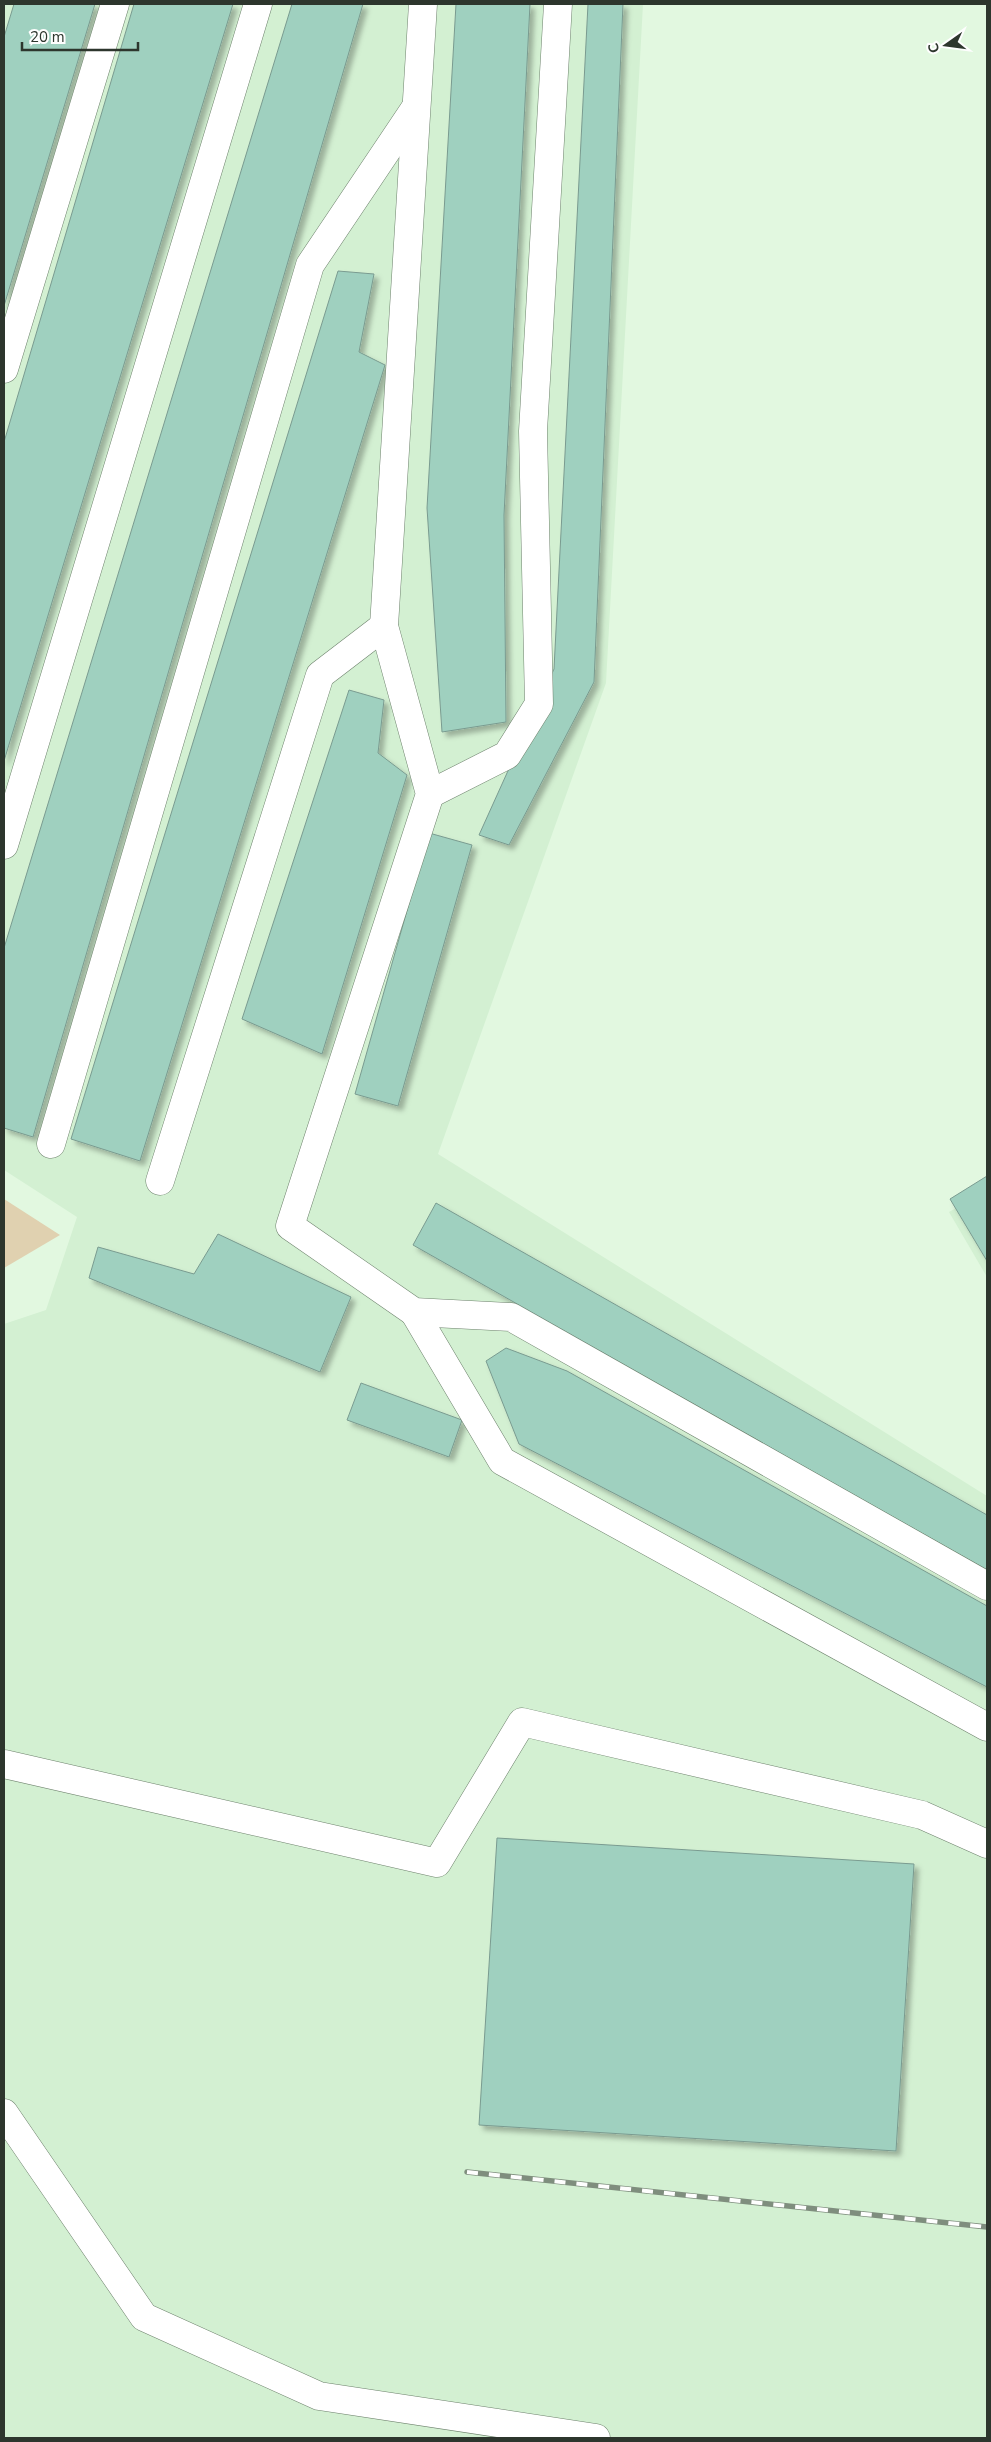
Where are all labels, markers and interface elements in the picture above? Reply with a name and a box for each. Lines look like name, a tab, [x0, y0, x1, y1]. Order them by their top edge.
scale bar	[22, 20, 139, 52]
north arrow	[921, 20, 971, 70]
text: 20 m	[30, 27, 65, 47]
text: С	[923, 41, 944, 55]

